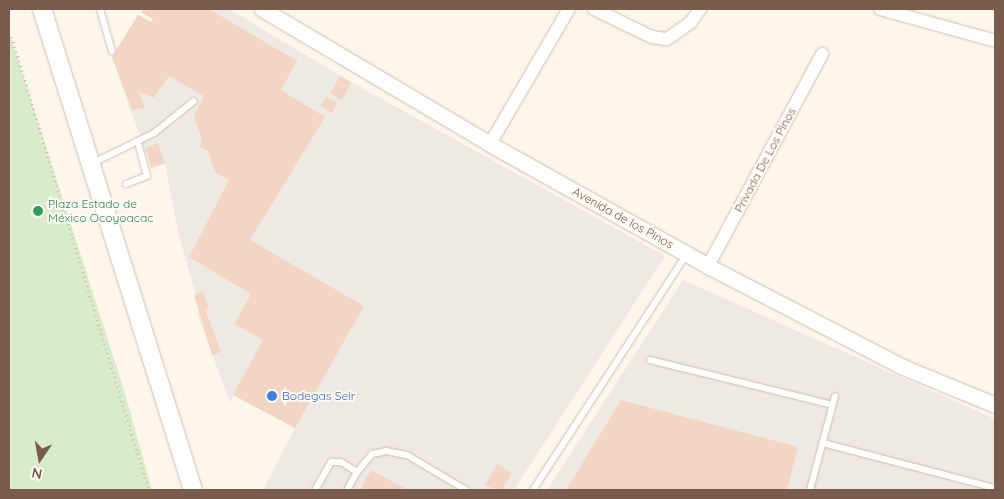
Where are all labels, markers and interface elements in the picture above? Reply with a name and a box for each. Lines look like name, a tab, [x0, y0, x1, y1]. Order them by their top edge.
street label: Privada De Los Pinos	[731, 105, 799, 215]
street label: Avenida de los Pinos	[570, 184, 676, 252]
place label: Plaza Estado de México Ocoyoacac	[48, 197, 153, 225]
marker: Plaza Estado de México Ocoyoacac	[32, 205, 44, 217]
place label: Bodegas Seir	[282, 389, 355, 403]
marker: Bodegas Seir	[266, 390, 278, 402]
north arrow	[15, 434, 65, 484]
text: N	[30, 464, 44, 484]

